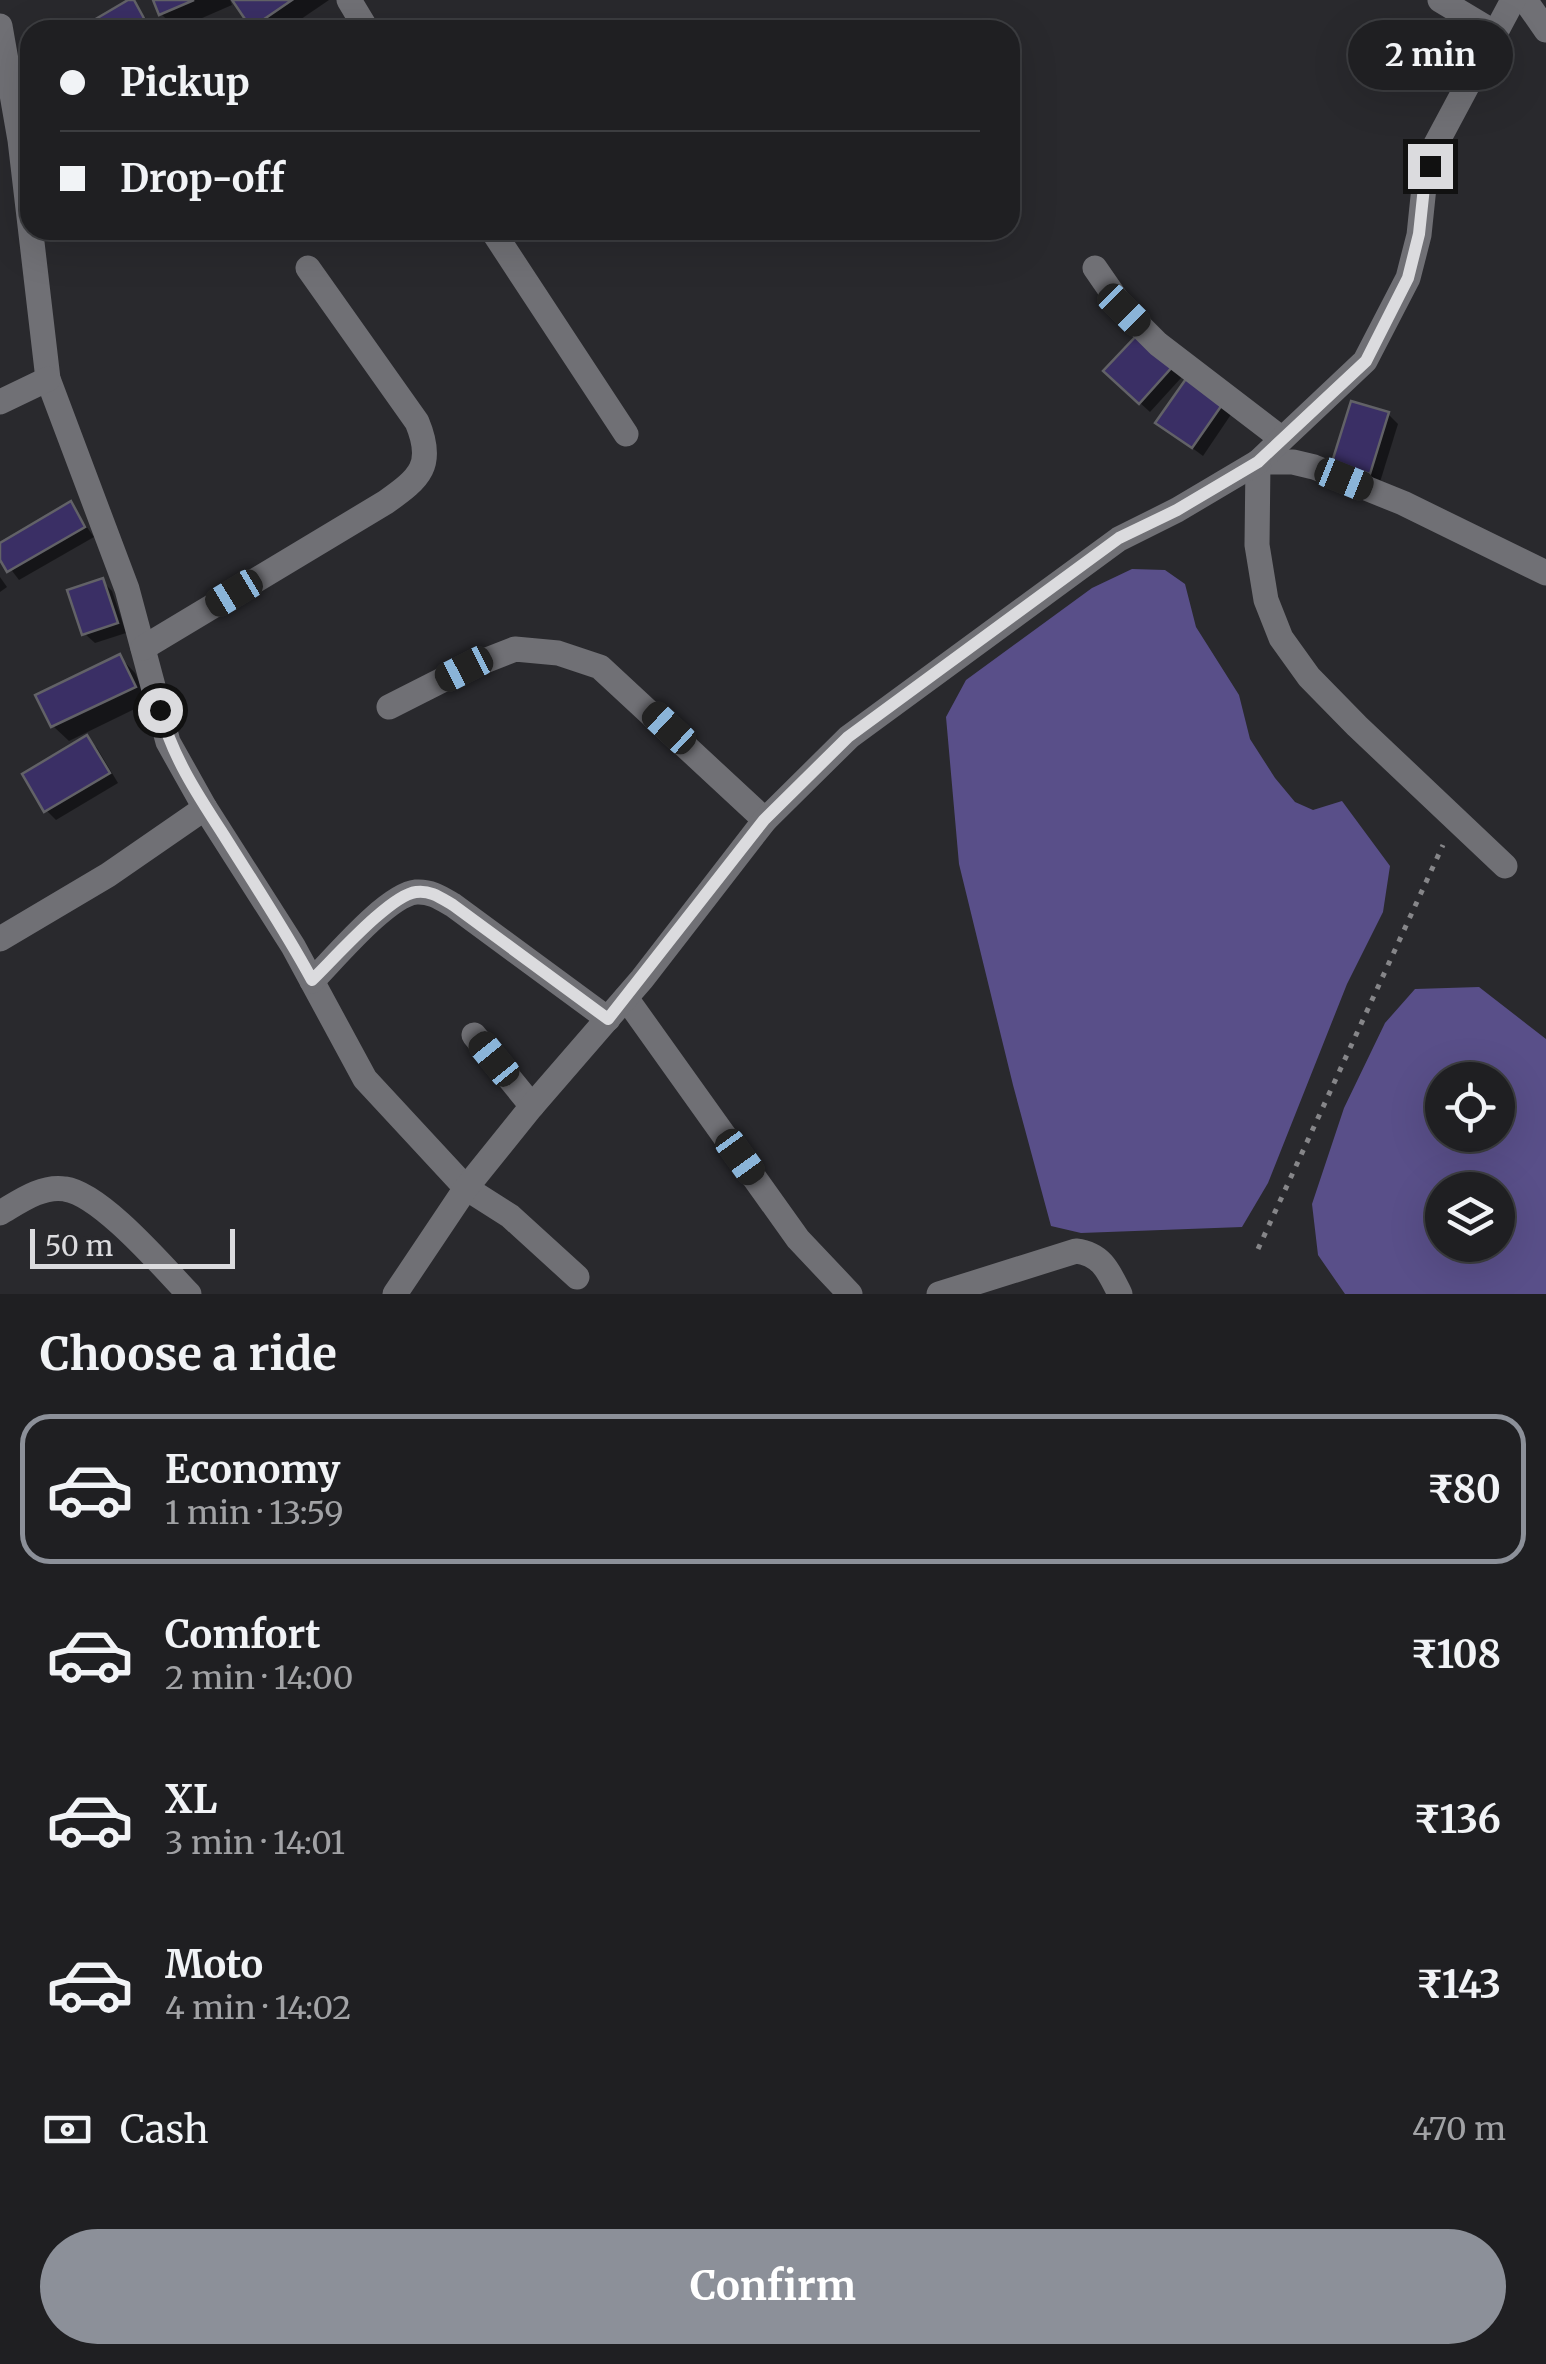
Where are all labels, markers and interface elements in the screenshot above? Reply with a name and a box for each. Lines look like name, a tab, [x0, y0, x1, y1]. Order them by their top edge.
callout: 2 min	[1348, 21, 1512, 91]
text: 2 min	[1385, 35, 1476, 75]
text: Pickup	[120, 59, 250, 106]
route end	[1408, 144, 1453, 189]
text: Drop-off	[120, 155, 285, 202]
car	[1092, 278, 1156, 342]
car	[1311, 454, 1377, 504]
car	[201, 565, 267, 621]
car	[430, 642, 498, 696]
route start	[138, 688, 183, 733]
car	[637, 697, 701, 759]
car	[463, 1026, 525, 1092]
map controls	[1425, 1062, 1515, 1262]
button: locate	[1425, 1062, 1515, 1152]
car	[710, 1124, 770, 1190]
button: layers	[1425, 1172, 1515, 1262]
scale bar	[30, 1224, 235, 1268]
text: 50 m	[45, 1228, 113, 1264]
text: Choose a ride	[40, 1326, 337, 1382]
icon: car	[45, 1444, 135, 1534]
text: Economy	[165, 1446, 340, 1493]
text: ₹80	[1427, 1466, 1501, 1513]
text: 1 min · 13:59	[165, 1493, 344, 1533]
icon: car	[45, 1609, 135, 1699]
text: Comfort	[165, 1611, 321, 1658]
text: ₹108	[1411, 1631, 1501, 1678]
text: 2 min · 14:00	[165, 1658, 353, 1698]
icon: car	[45, 1774, 135, 1864]
text: XL	[165, 1776, 217, 1823]
text: ₹136	[1414, 1796, 1501, 1843]
text: 3 min · 14:01	[165, 1823, 345, 1863]
icon: car	[45, 1939, 135, 2029]
text: Moto	[165, 1941, 263, 1988]
text: ₹143	[1416, 1961, 1501, 2008]
text: 4 min · 14:02	[165, 1988, 351, 2028]
icon: cash	[40, 2102, 95, 2157]
text: Cash	[120, 2106, 209, 2153]
text: 470 m	[1412, 2109, 1506, 2149]
button: Confirm	[40, 2229, 1506, 2344]

